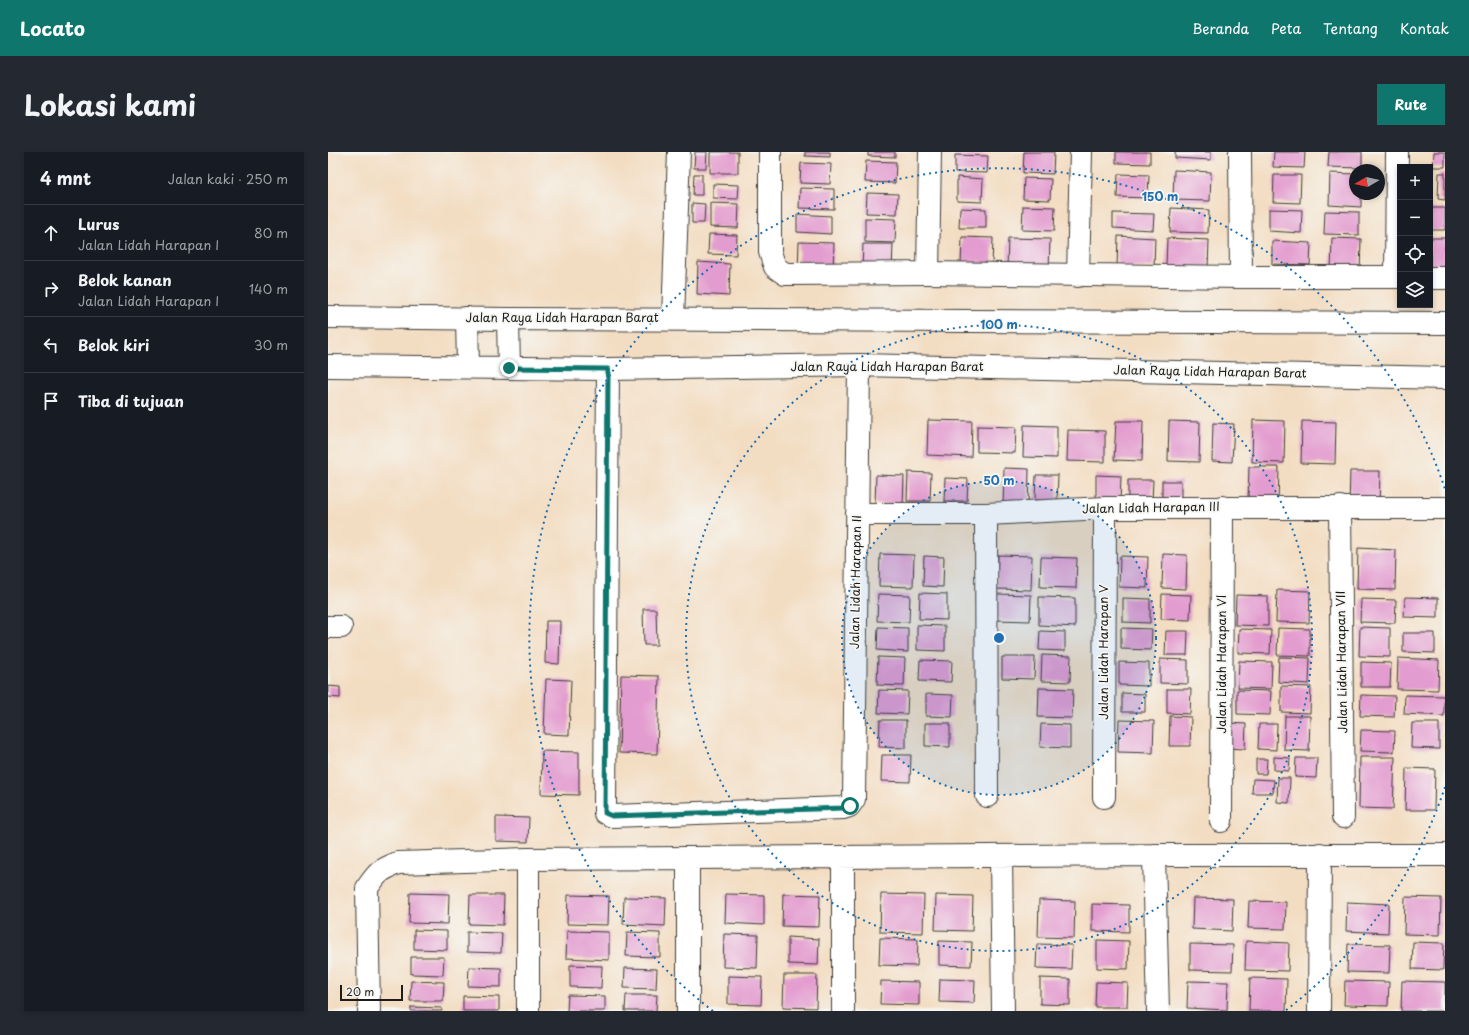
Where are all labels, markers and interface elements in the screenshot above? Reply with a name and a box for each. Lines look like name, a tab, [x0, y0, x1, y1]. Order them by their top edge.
text: Locato	[20, 14, 85, 42]
text: Beranda	[1192, 18, 1249, 39]
text: Peta	[1271, 18, 1301, 39]
text: Tentang	[1323, 18, 1378, 39]
text: Kontak	[1400, 18, 1449, 39]
text: Lokasi kami	[24, 83, 196, 126]
button: Rute	[1377, 84, 1445, 125]
north arrow	[1349, 164, 1385, 200]
map controls	[1397, 164, 1433, 308]
button: +	[1397, 164, 1433, 200]
text: 4 mnt	[40, 165, 91, 191]
text: Jalan kaki · 250 m	[168, 169, 288, 188]
text: 150 m	[1142, 187, 1178, 205]
button: −	[1397, 200, 1433, 236]
text: Lurus	[78, 212, 119, 235]
icon: ahead	[40, 222, 62, 244]
text: 80 m	[254, 223, 288, 242]
text: Jalan Lidah Harapan I	[78, 235, 219, 254]
button: locate	[1397, 236, 1433, 272]
text: Belok kanan	[78, 268, 172, 291]
button: layers	[1397, 272, 1433, 308]
icon: right	[40, 278, 62, 300]
text: 140 m	[249, 279, 288, 298]
text: Jalan Lidah Harapan I	[78, 291, 219, 310]
street label: Jalan Raya Lidah Harapan Barat	[465, 308, 659, 326]
text: 100 m	[980, 315, 1018, 333]
text: Belok kiri	[78, 333, 149, 356]
icon: left	[40, 334, 62, 356]
text: 30 m	[254, 335, 288, 354]
street label: Jalan Raya Lidah Harapan Barat	[790, 357, 984, 375]
route end	[500, 359, 518, 377]
street label: Jalan Raya Lidah Harapan Barat	[1113, 360, 1307, 382]
text: Tiba di tujuan	[78, 389, 184, 412]
icon: arrive	[40, 390, 62, 412]
text: 50 m	[983, 471, 1015, 489]
street label: Jalan Lidah Harapan III	[1082, 497, 1220, 517]
street label: Jalan Lidah Harapan II	[845, 515, 865, 649]
street label: Jalan Lidah Harapan V	[1094, 584, 1112, 720]
street label: Jalan Lidah Harapan VII	[1331, 591, 1351, 734]
street label: Jalan Lidah Harapan VI	[1212, 595, 1230, 734]
centre of rings	[992, 631, 1006, 645]
route start	[841, 797, 859, 815]
scale bar	[340, 983, 403, 1002]
text: 20 m	[346, 983, 374, 1000]

